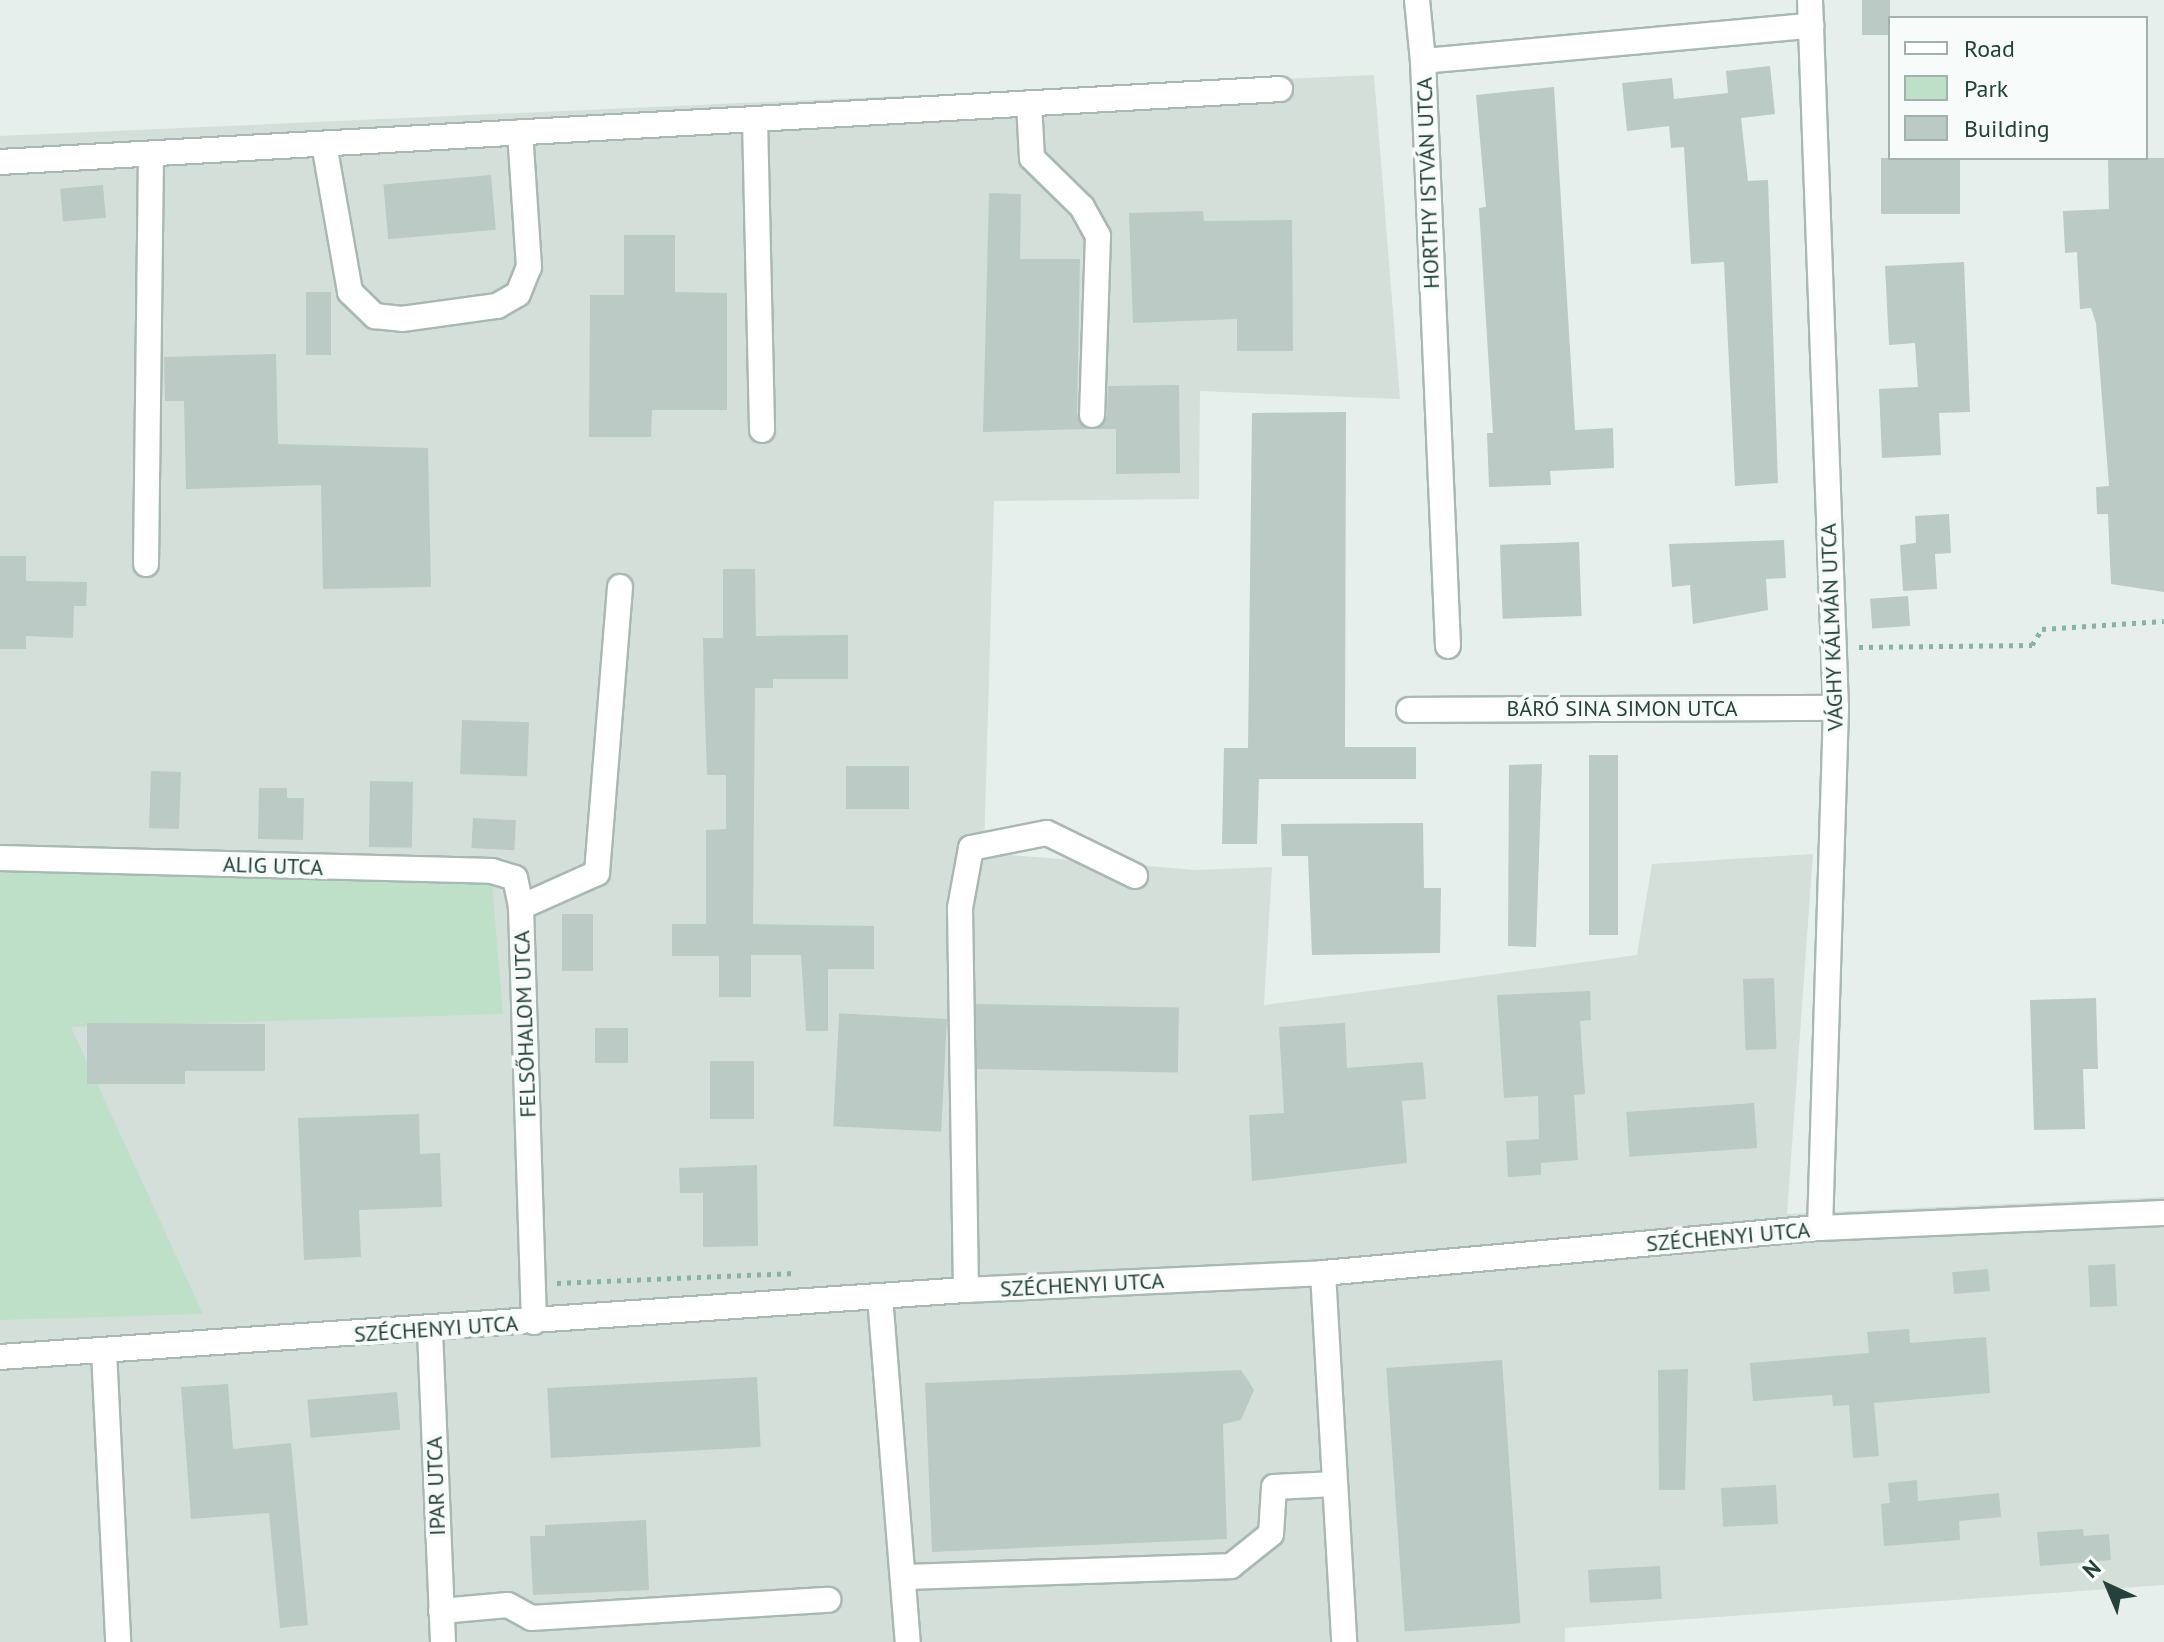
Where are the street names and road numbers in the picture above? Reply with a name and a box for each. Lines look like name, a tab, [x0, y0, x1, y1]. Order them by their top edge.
street label: HORTHY ISTVÁN UTCA	[1411, 76, 1445, 290]
street label: VÁGHY KÁLMÁN UTCA	[1815, 522, 1849, 732]
street label: BÁRÓ SINA SIMON UTCA	[1506, 696, 1738, 722]
street label: ALIG UTCA	[222, 851, 324, 881]
street label: FELSŐHALOM UTCA	[509, 930, 541, 1118]
street label: SZÉCHENYI UTCA	[1645, 1217, 1811, 1257]
street label: SZÉCHENYI UTCA	[999, 1268, 1165, 1302]
street label: SZÉCHENYI UTCA	[353, 1310, 519, 1348]
street label: IPAR UTCA	[421, 1436, 451, 1536]

